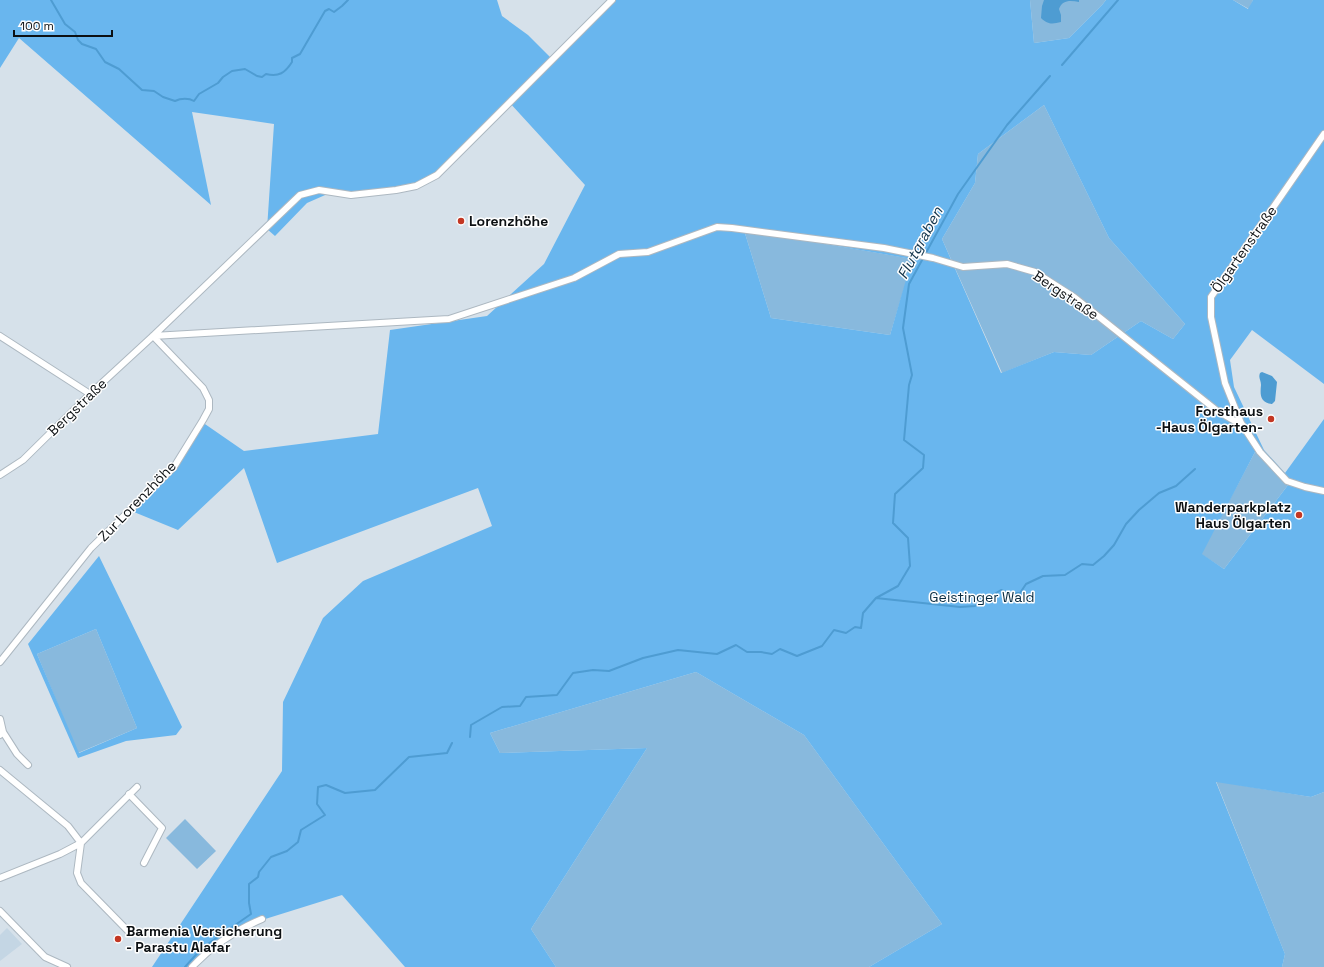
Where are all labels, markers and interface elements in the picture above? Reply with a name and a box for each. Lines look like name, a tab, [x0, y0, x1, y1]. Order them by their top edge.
scale bar	[14, 12, 112, 38]
text: 100 m	[20, 18, 54, 34]
street label: Ölgartenstraße	[1207, 202, 1281, 296]
water label: Flutgraben	[893, 203, 947, 282]
place label: Lorenzhöhe	[469, 212, 548, 230]
marker: Lorenzhöhe	[456, 216, 466, 226]
street label: Bergstraße	[1030, 266, 1102, 324]
street label: Bergstraße	[44, 374, 110, 440]
place label: Forsthaus -Haus Ölgarten-	[1156, 402, 1263, 436]
marker: Forsthaus -Haus Ölgarten-	[1266, 414, 1276, 424]
street label: Zur Lorenzhöhe	[94, 457, 180, 545]
place label: Wanderparkplatz Haus Ölgarten	[1175, 498, 1291, 532]
marker: Wanderparkplatz Haus Ölgarten	[1294, 510, 1304, 520]
park label: Geistinger Wald	[929, 588, 1035, 606]
place label: Barmenia Versicherung - Parastu Alafar	[126, 922, 282, 956]
marker: Barmenia Versicherung - Parastu Alafar	[113, 934, 123, 944]

